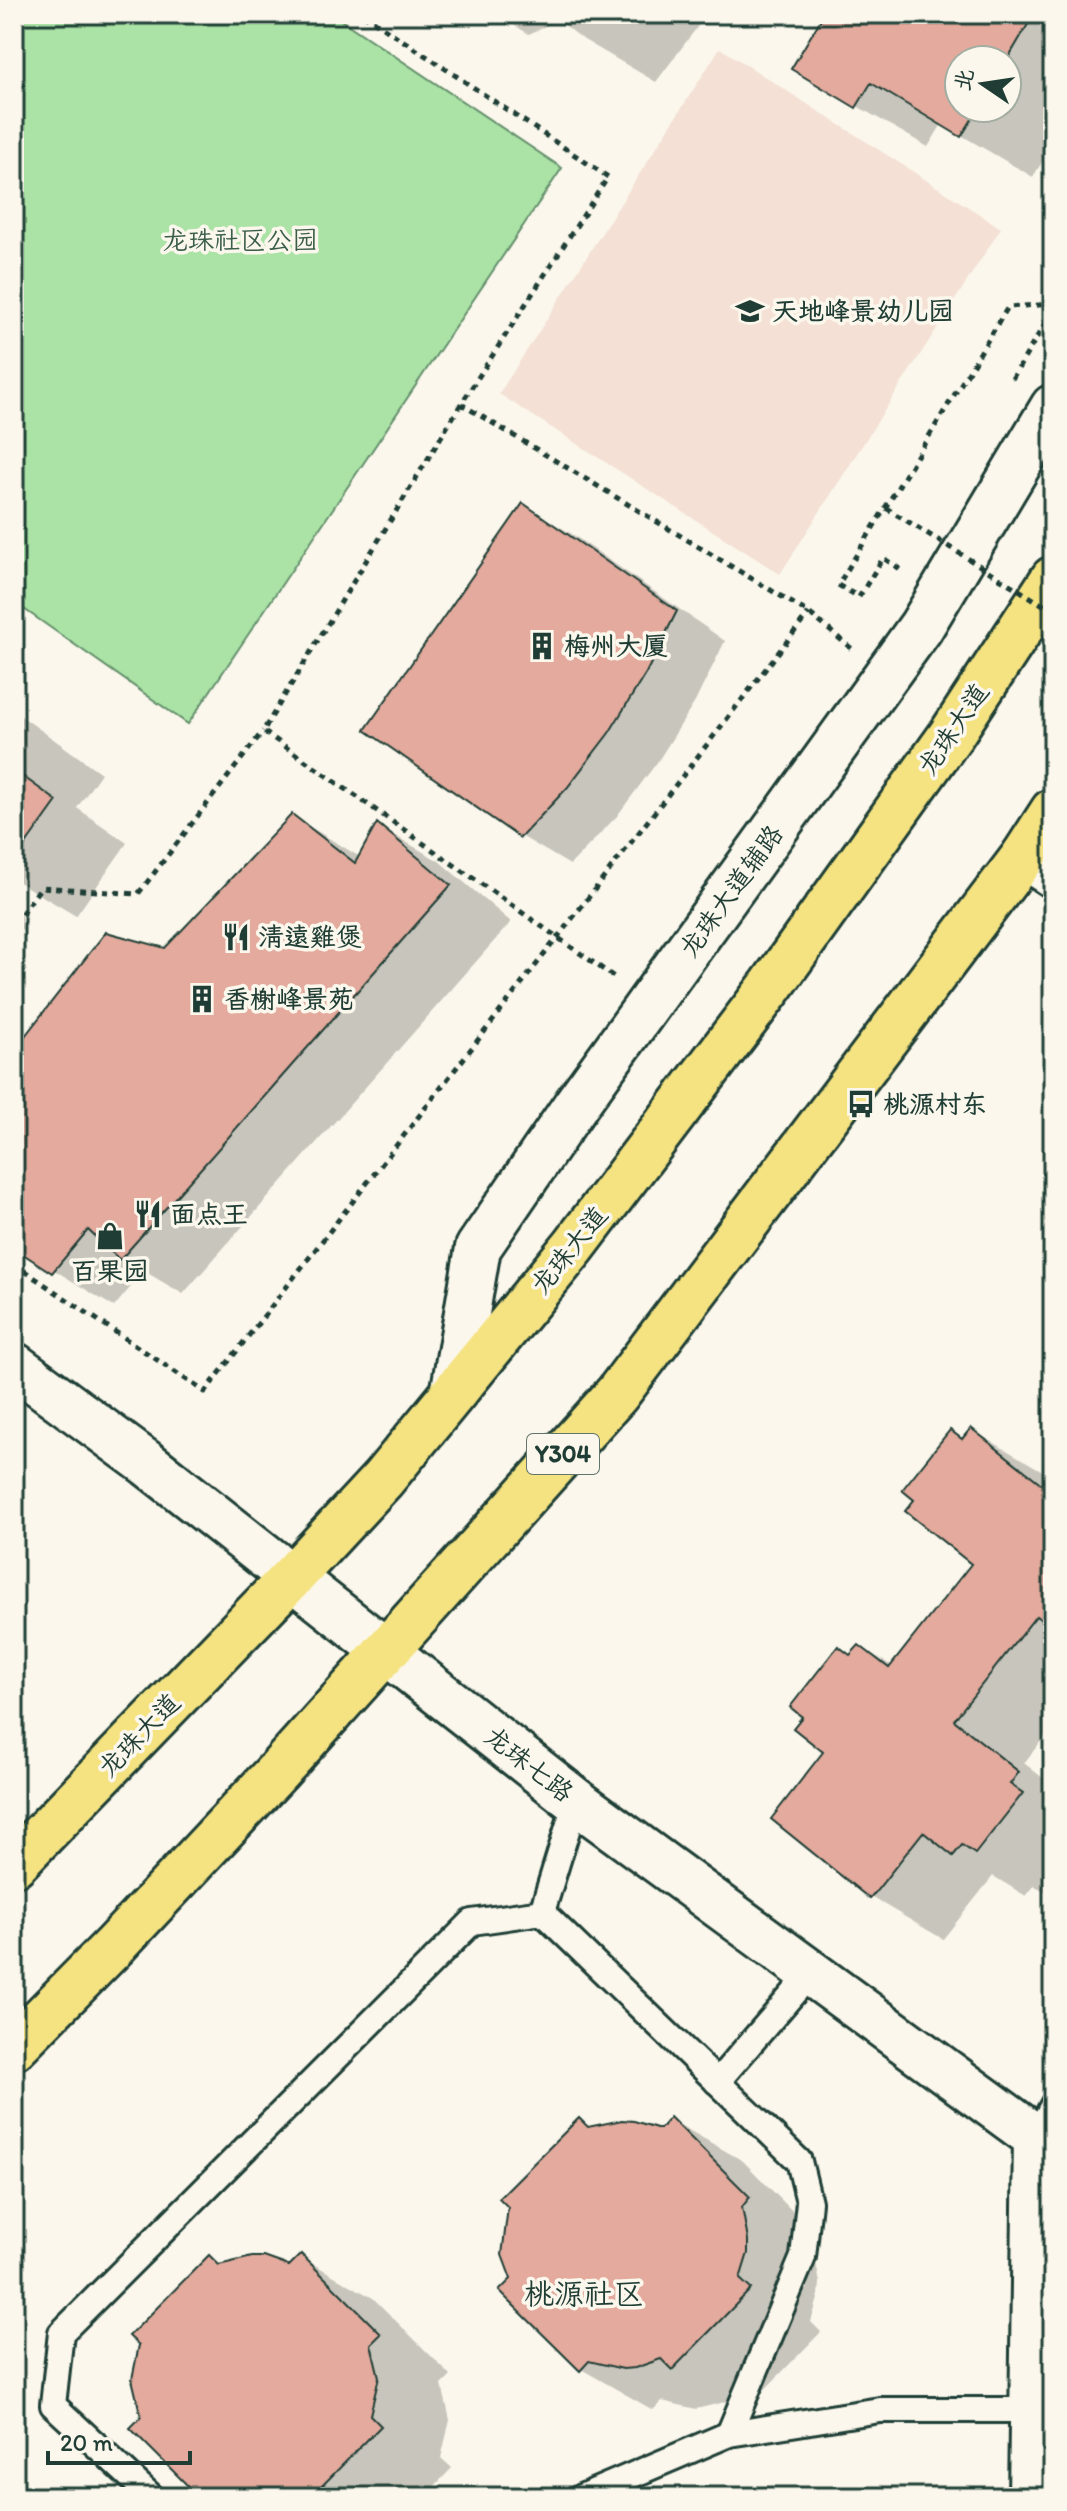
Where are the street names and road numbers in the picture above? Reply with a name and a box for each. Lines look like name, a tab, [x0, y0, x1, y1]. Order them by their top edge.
street label: 龙珠大道	[911, 677, 995, 781]
street label: 龙珠大道辅路	[672, 818, 790, 964]
street label: 龙珠大道	[524, 1200, 614, 1300]
road number: Y304	[527, 1434, 599, 1474]
street label: 龙珠大道	[91, 1686, 187, 1784]
street label: 龙珠七路	[478, 1719, 580, 1809]

